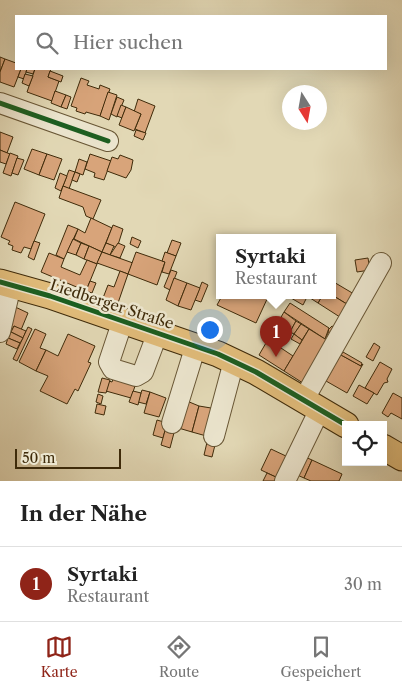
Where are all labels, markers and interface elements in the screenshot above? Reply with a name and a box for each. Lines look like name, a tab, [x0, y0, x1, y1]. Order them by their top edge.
search box	[15, 15, 387, 70]
icon: search	[33, 29, 61, 57]
text: Hier suchen	[73, 31, 183, 54]
north arrow	[282, 85, 327, 130]
popup	[216, 234, 336, 299]
text: Syrtaki	[235, 245, 306, 268]
text: Restaurant	[235, 268, 317, 288]
street label: Liedberger Straße	[48, 275, 176, 333]
pin: 1	[260, 316, 292, 357]
your location	[197, 317, 223, 343]
map controls	[342, 421, 387, 466]
button: locate	[342, 421, 387, 466]
scale bar	[15, 446, 121, 469]
text: 50 m	[22, 449, 55, 467]
text: In der Nähe	[20, 501, 147, 526]
text: Syrtaki	[67, 563, 138, 586]
text: 1	[32, 574, 40, 594]
text: 30 m	[344, 574, 382, 594]
text: Restaurant	[67, 586, 149, 606]
tab: Karte	[41, 633, 78, 681]
tab: Route	[159, 633, 199, 681]
tab: Gespeichert	[281, 633, 361, 681]

